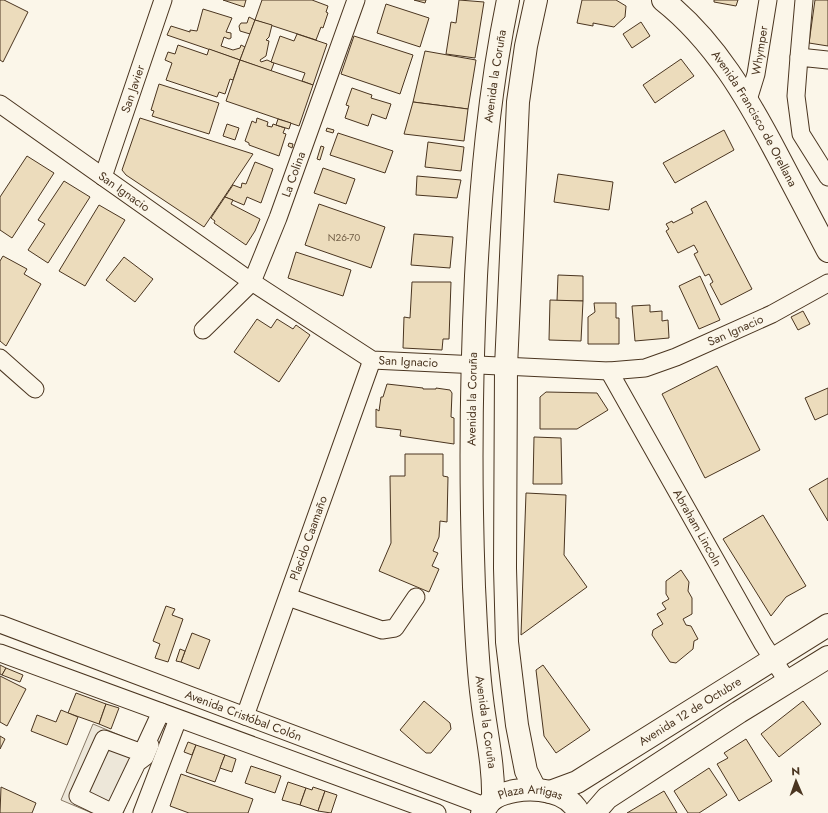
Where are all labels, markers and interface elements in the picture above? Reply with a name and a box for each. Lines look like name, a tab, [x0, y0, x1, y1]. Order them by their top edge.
street label: Whymper	[747, 24, 773, 77]
street label: Avenida la Coruña	[479, 28, 511, 124]
street label: Avenida Francisco de Orellana	[707, 47, 802, 190]
street label: San Javier	[116, 62, 150, 115]
street label: La Colina	[277, 149, 310, 200]
street label: San Ignacio	[95, 167, 154, 216]
house number: N26-70	[328, 230, 360, 245]
street label: San Ignacio	[705, 310, 767, 351]
street label: San Ignacio	[378, 351, 439, 372]
street label: Avenida la Coruña	[463, 352, 482, 446]
street label: Abraham Lincoln	[668, 486, 726, 570]
street label: Placido Caamaño	[285, 493, 332, 583]
street label: Avenida 12 de Octubre	[635, 672, 745, 750]
street label: Avenida la Coruña	[471, 674, 501, 770]
street label: Avenida Cristóbal Colón	[182, 685, 304, 746]
north arrow	[776, 761, 816, 801]
text: N	[791, 763, 800, 779]
street label: Plaza Artigas	[495, 781, 566, 805]

